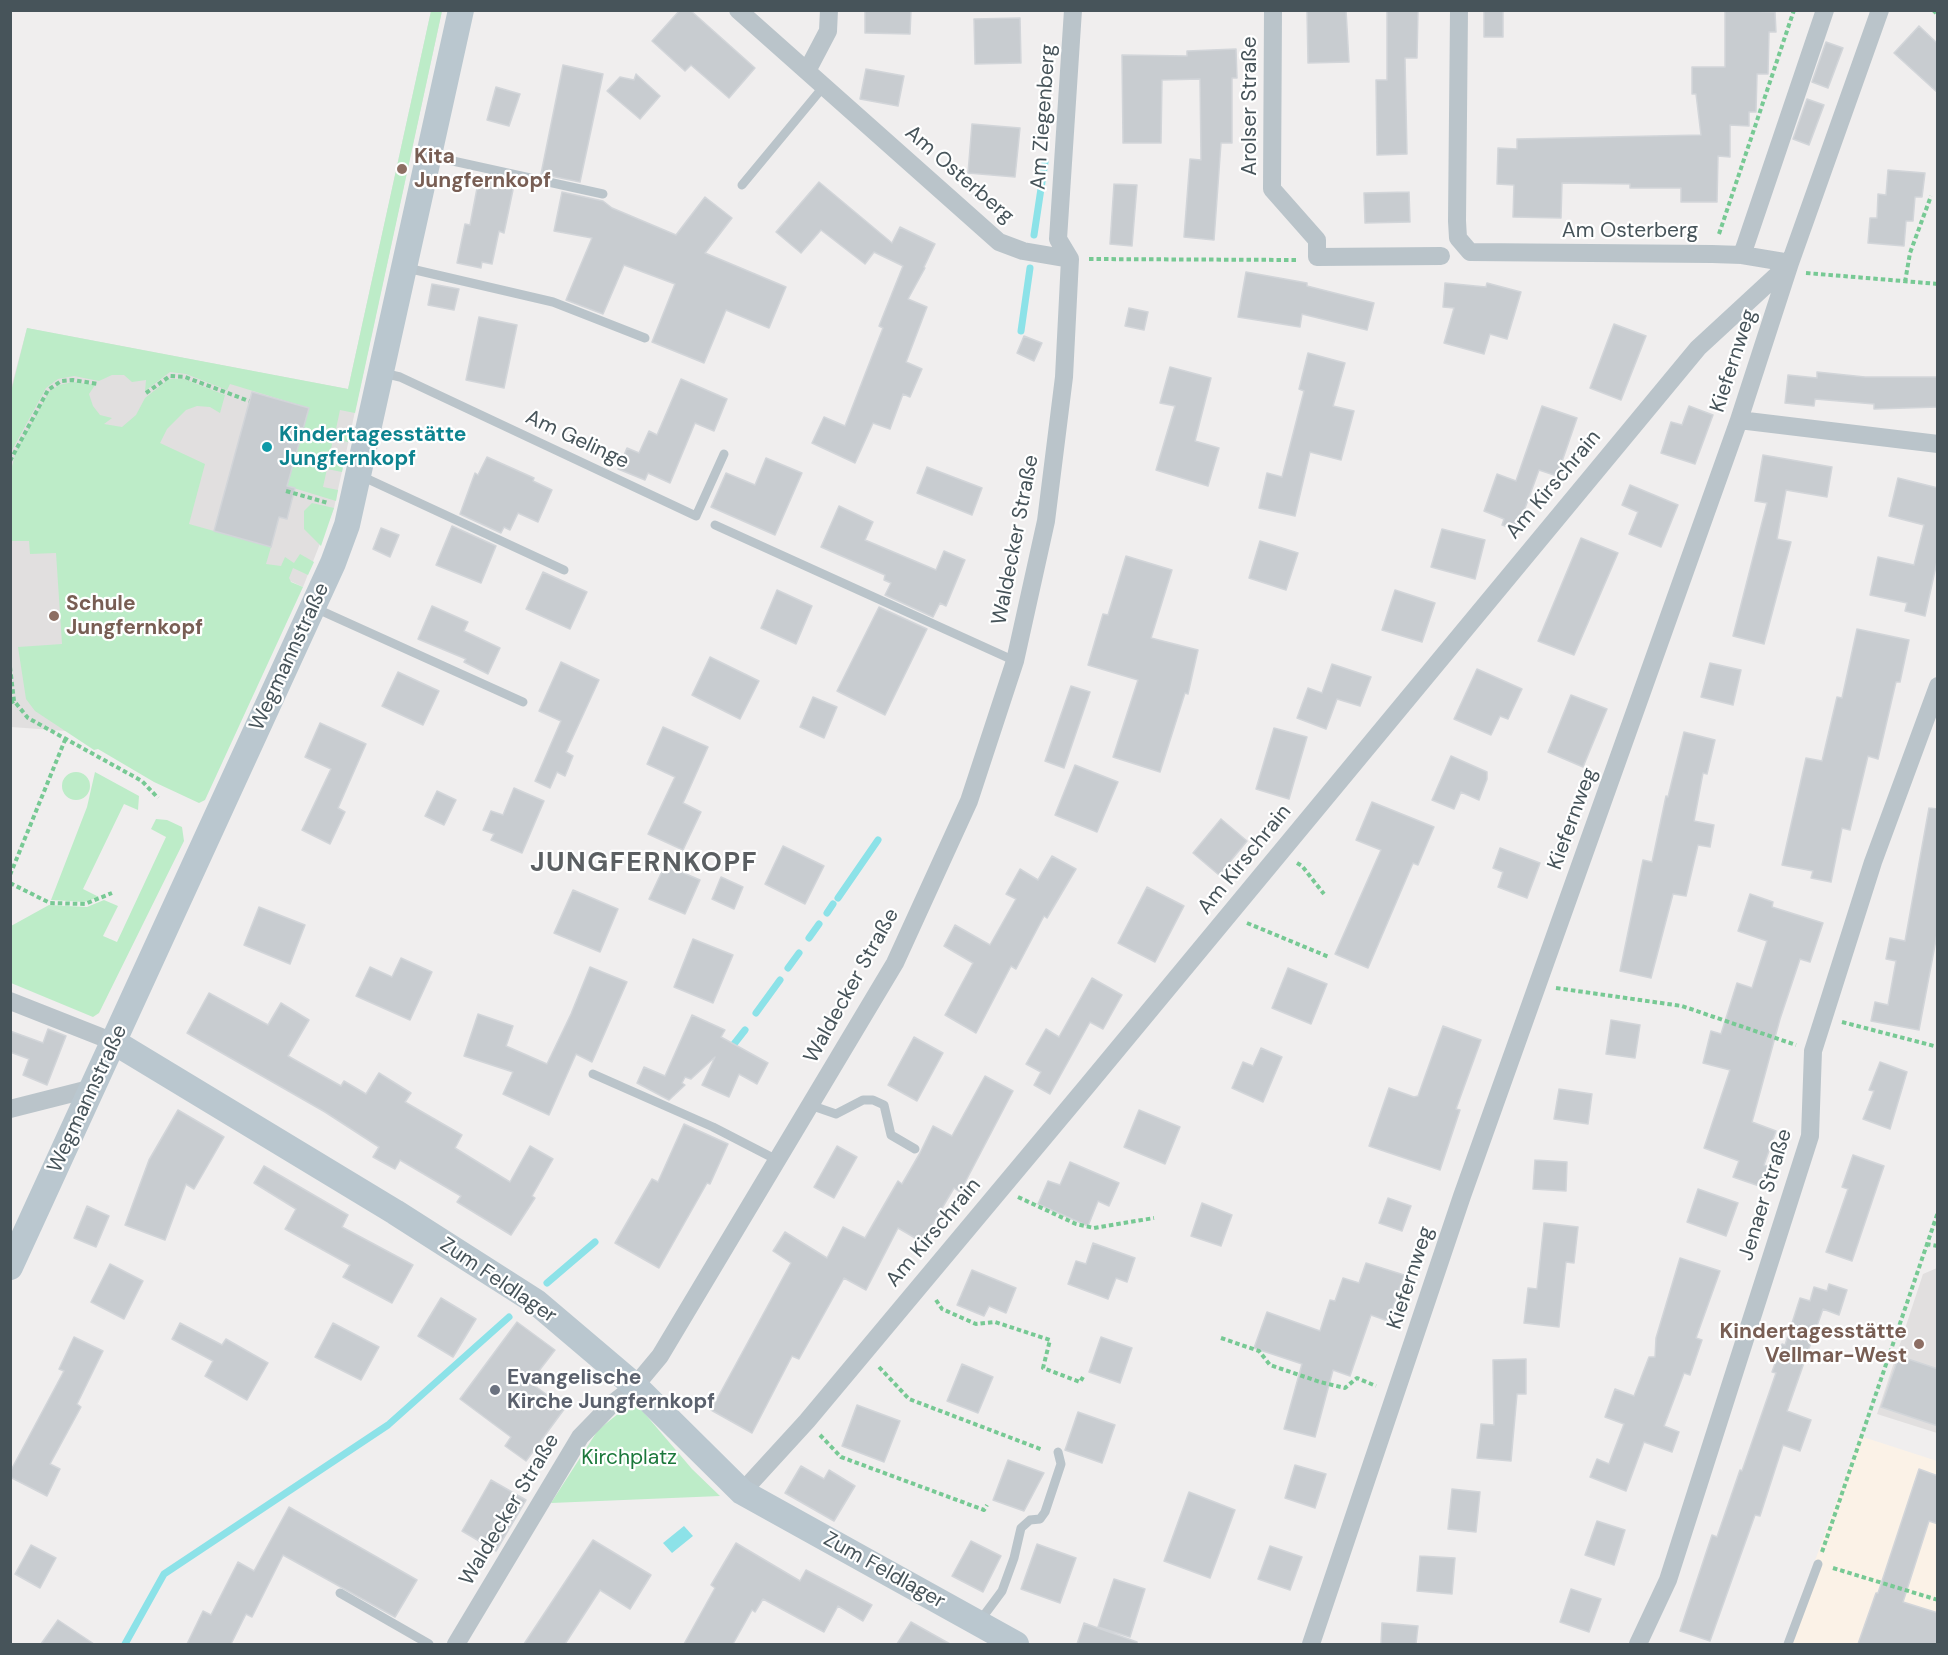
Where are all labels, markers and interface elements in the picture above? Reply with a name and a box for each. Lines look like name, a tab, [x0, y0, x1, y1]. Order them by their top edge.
street label: Arolser Straße	[1237, 36, 1263, 176]
street label: Am Ziegenberg	[1026, 43, 1062, 191]
street label: Am Osterberg	[899, 121, 1019, 229]
place label: Kita Jungfernkopf	[414, 144, 551, 194]
marker: Kita Jungfernkopf	[395, 162, 409, 176]
street label: Am Osterberg	[1562, 218, 1698, 244]
street label: Kiefernweg	[1705, 306, 1763, 416]
street label: Am Gelinge	[521, 405, 633, 475]
place label: Kindertagesstätte Jungfernkopf	[279, 422, 466, 472]
street label: Am Kirschrain	[1501, 425, 1607, 545]
marker: Kindertagesstätte Jungfernkopf	[260, 440, 274, 454]
street label: Waldecker Straße	[987, 453, 1045, 627]
street label: Wegmannstraße	[245, 579, 335, 735]
place label: Schule Jungfernkopf	[66, 591, 203, 641]
marker: Schule Jungfernkopf	[47, 609, 61, 623]
street label: Kiefernweg	[1543, 764, 1603, 874]
street label: Am Kirschrain	[1193, 800, 1297, 920]
district label: JUNGFERNKOPF	[530, 848, 758, 880]
street label: Waldecker Straße	[799, 904, 905, 1068]
street label: Wegmannstraße	[43, 1021, 133, 1177]
street label: Jenaer Straße	[1734, 1126, 1798, 1264]
street label: Am Kirschrain	[881, 1173, 987, 1293]
street label: Kiefernweg	[1382, 1223, 1440, 1333]
street label: Zum Feldlager	[435, 1233, 561, 1329]
place label: Kindertagesstätte Vellmar-West	[1720, 1319, 1907, 1369]
marker: Kindertagesstätte Vellmar-West	[1912, 1337, 1926, 1351]
place label: Evangelische Kirche Jungfernkopf	[507, 1365, 715, 1415]
marker: Evangelische Kirche Jungfernkopf	[488, 1383, 502, 1397]
street label: Waldecker Straße	[455, 1429, 565, 1591]
park label: Kirchplatz	[581, 1445, 677, 1471]
street label: Zum Feldlager	[819, 1527, 949, 1615]

